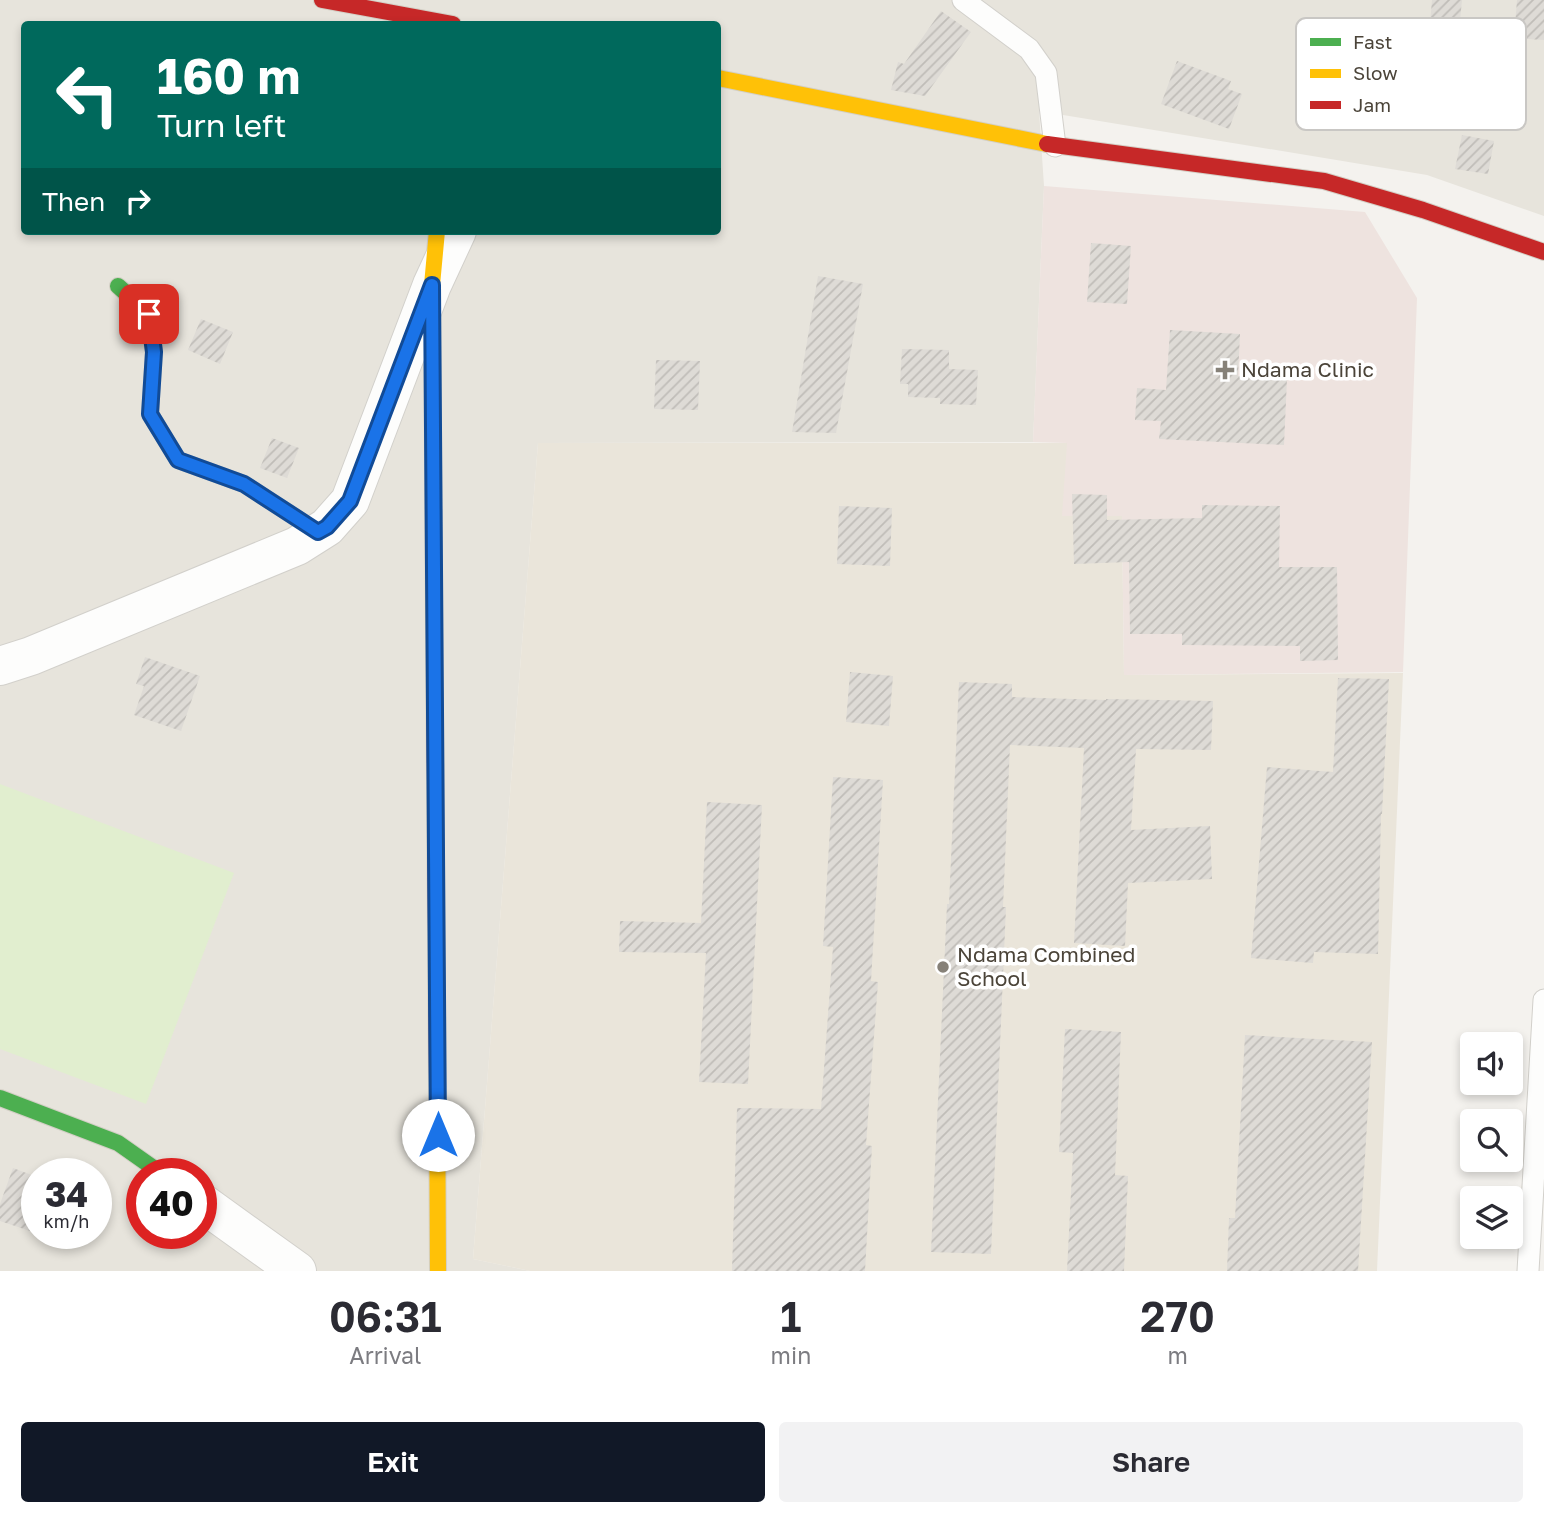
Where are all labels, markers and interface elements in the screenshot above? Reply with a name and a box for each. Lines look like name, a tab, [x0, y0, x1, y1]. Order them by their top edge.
legend	[1296, 18, 1526, 130]
text: Fast	[1353, 30, 1392, 53]
text: 160 m	[157, 46, 300, 105]
icon: left	[42, 49, 133, 140]
text: Slow	[1353, 61, 1398, 84]
text: Jam	[1353, 93, 1391, 116]
text: Turn left	[157, 106, 286, 144]
icon: right	[119, 182, 157, 220]
text: Then	[42, 186, 105, 217]
pin	[119, 284, 179, 344]
icon: arrive	[130, 295, 168, 333]
place label: Ndama Clinic	[1241, 356, 1374, 382]
marker: Ndama Clinic	[1215, 360, 1235, 380]
place label: Ndama Combined School	[957, 941, 1135, 991]
marker: Ndama Combined School	[935, 959, 951, 975]
map controls	[1460, 1032, 1523, 1249]
button: sound	[1460, 1032, 1523, 1095]
position arrow	[401, 1098, 475, 1172]
button: search	[1460, 1109, 1523, 1172]
speed limit sign: 40	[126, 1158, 217, 1249]
text: 34	[45, 1173, 88, 1215]
button: layers	[1460, 1186, 1523, 1249]
text: km/h	[44, 1210, 89, 1232]
text: 06:31	[329, 1291, 442, 1341]
text: 1	[780, 1291, 802, 1341]
text: 270	[1140, 1291, 1215, 1341]
text: Arrival	[349, 1341, 421, 1369]
text: min	[771, 1341, 811, 1369]
text: m	[1167, 1341, 1188, 1369]
button: Exit	[21, 1422, 765, 1502]
button: Share	[779, 1422, 1523, 1502]

